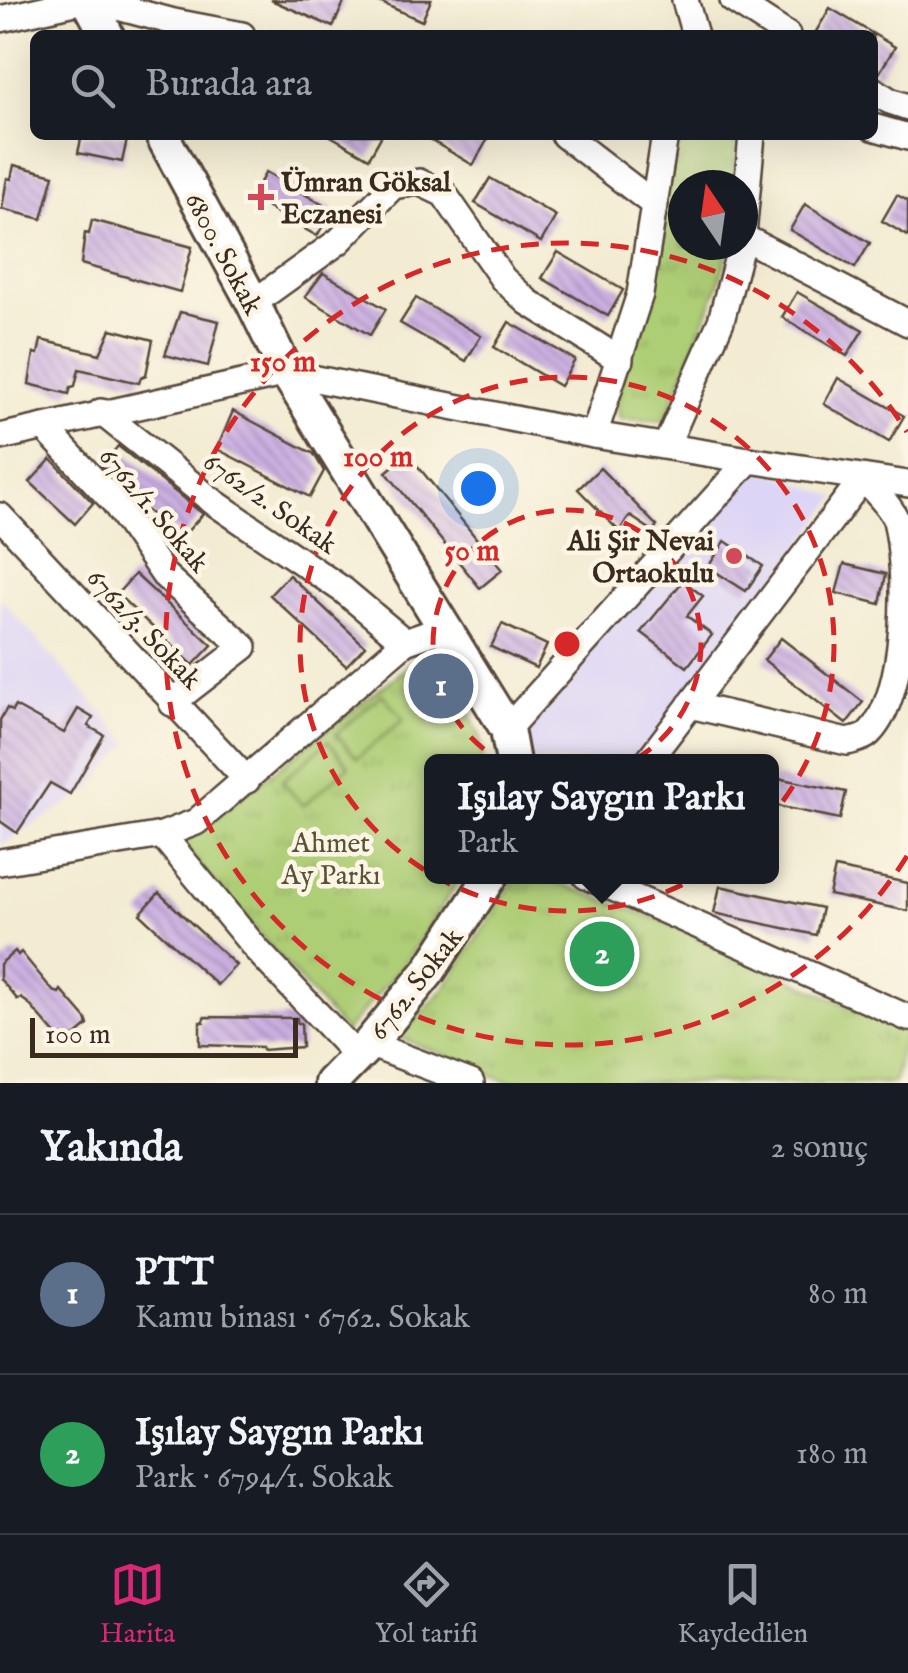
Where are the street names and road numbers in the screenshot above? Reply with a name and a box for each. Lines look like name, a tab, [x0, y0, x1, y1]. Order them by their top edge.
street label: 6800. Sokak	[176, 187, 270, 322]
street label: 6762/1. Sokak	[90, 441, 216, 581]
street label: 6762/2. Sokak	[196, 445, 344, 564]
street label: 6762/3. Sokak	[78, 562, 209, 698]
street label: 6762. Sokak	[362, 920, 472, 1048]

